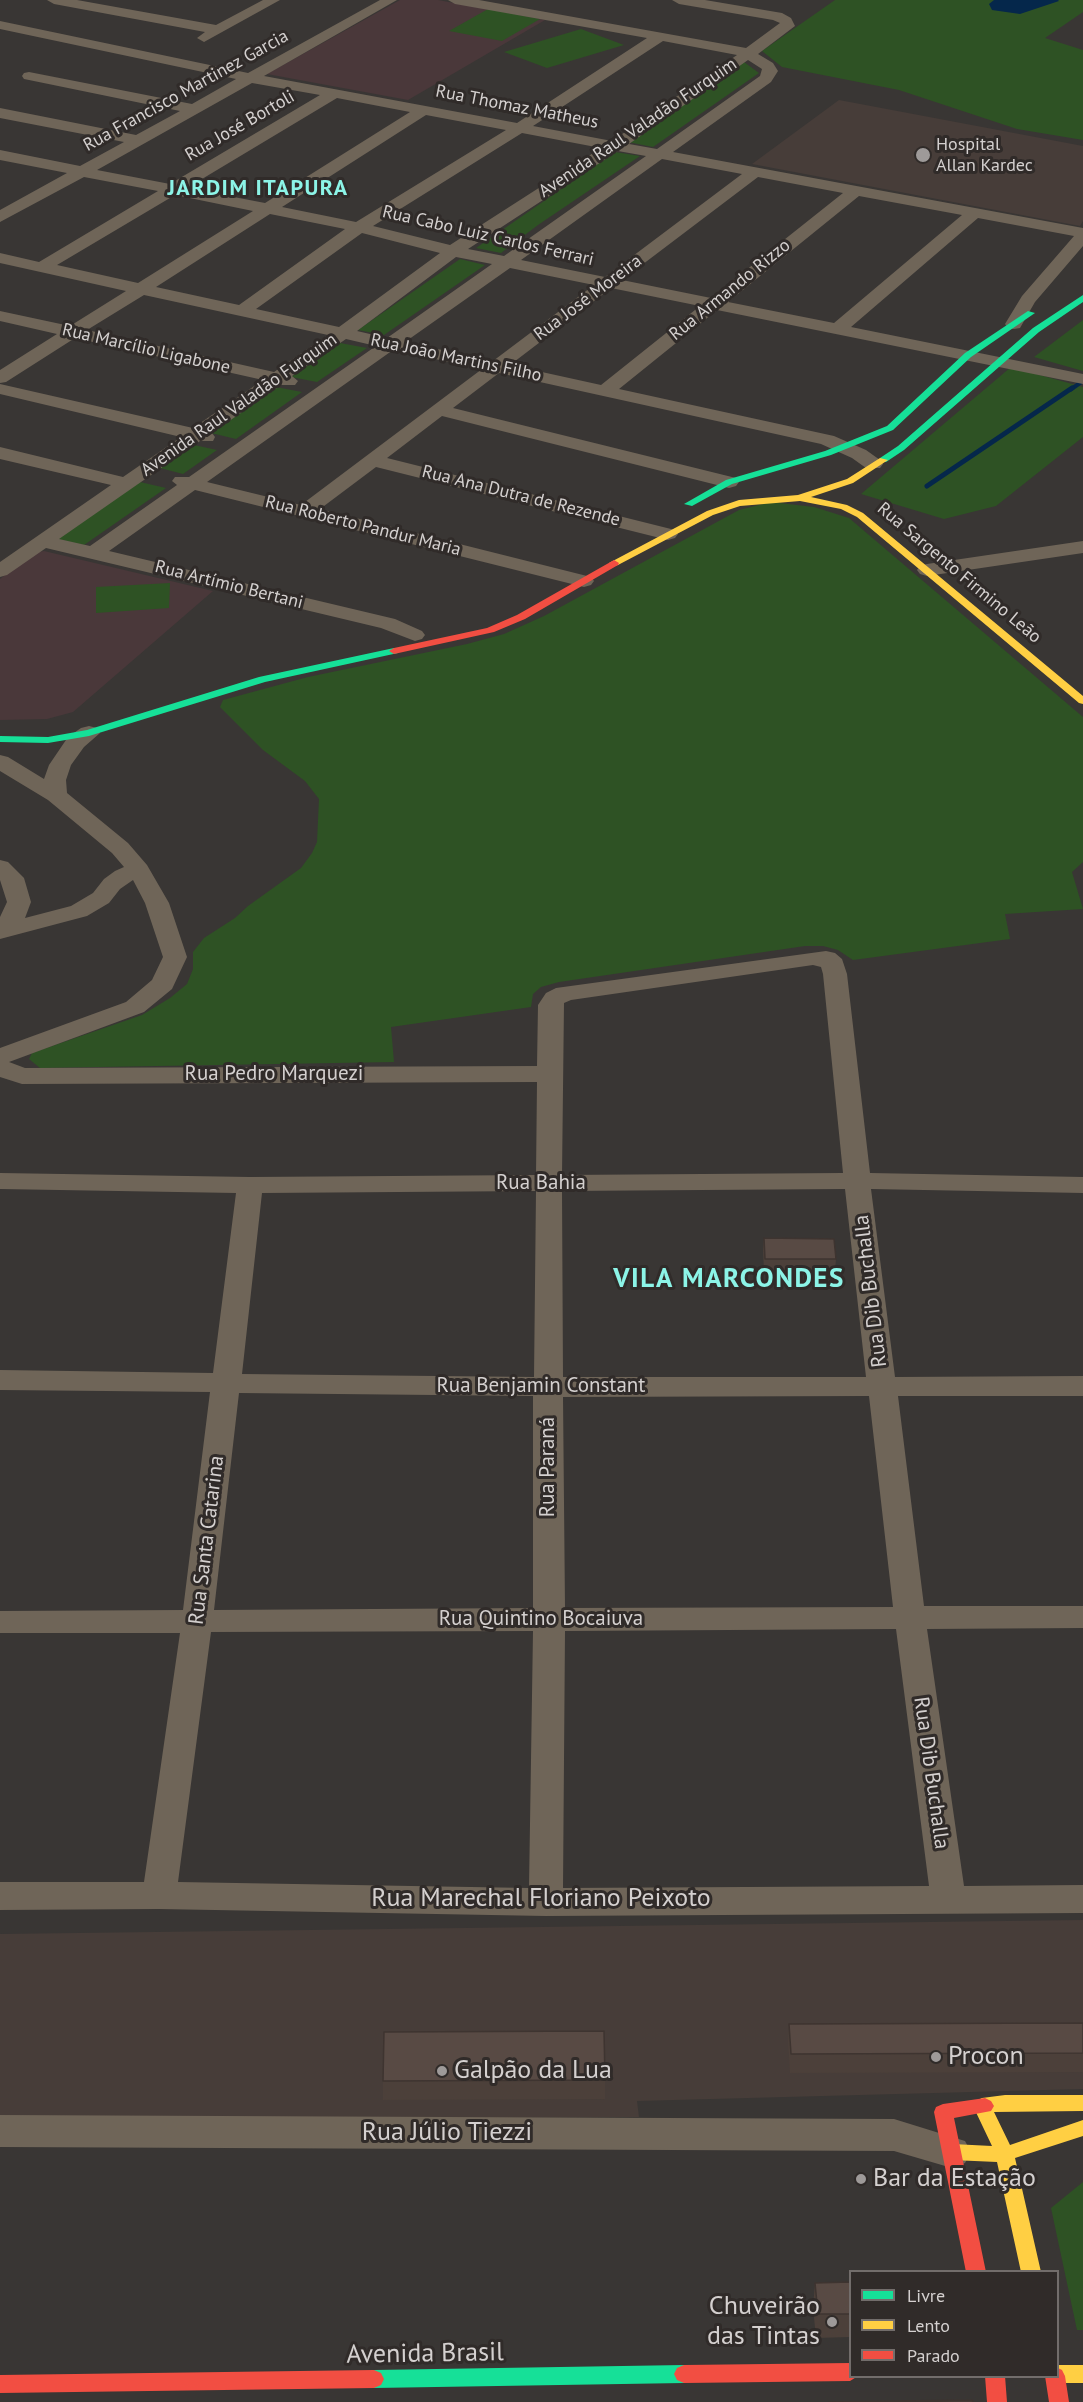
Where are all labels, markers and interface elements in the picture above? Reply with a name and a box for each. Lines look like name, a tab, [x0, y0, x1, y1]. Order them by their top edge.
street label: Rua Francisco Martinez Garcia	[80, 26, 292, 156]
street label: Avenida Raul Valadão Furquim	[535, 54, 741, 202]
street label: Rua Thomaz Matheus	[434, 81, 600, 133]
street label: Rua José Bortoli	[181, 86, 299, 166]
place label: Hospital Allan Kardec	[936, 134, 1033, 176]
marker: Hospital Allan Kardec	[914, 146, 932, 164]
district label: JARDIM ITAPURA	[167, 176, 349, 202]
street label: Rua Cabo Luiz Carlos Ferrari	[380, 201, 596, 271]
street label: Rua Armando Rizzo	[665, 235, 795, 345]
street label: Rua José Moreira	[530, 250, 646, 346]
street label: Rua Marcílio Ligabone	[60, 319, 232, 379]
street label: Avenida Raul Valadão Furquim	[137, 329, 341, 481]
street label: Rua João Martins Filho	[369, 329, 543, 387]
street label: Rua Ana Dutra de Rezende	[420, 461, 622, 531]
street label: Rua Roberto Pandur Maria	[263, 491, 463, 561]
street label: Rua Sargento Firmino Leão	[873, 498, 1045, 648]
street label: Rua Artímio Bertani	[153, 556, 305, 614]
street label: Rua Pedro Marquezi	[185, 1061, 363, 1087]
street label: Rua Bahia	[496, 1170, 586, 1196]
street label: Rua Dib Buchalla	[849, 1213, 893, 1369]
district label: VILA MARCONDES	[613, 1263, 845, 1295]
street label: Rua Benjamin Constant	[437, 1373, 645, 1399]
street label: Rua Paraná	[535, 1417, 561, 1517]
street label: Rua Santa Catarina	[184, 1454, 230, 1626]
street label: Rua Quintino Bocaiuva	[439, 1606, 643, 1632]
street label: Rua Dib Buchalla	[908, 1695, 954, 1851]
street label: Rua Marechal Floriano Peixoto	[371, 1883, 711, 1915]
place label: Procon	[948, 2041, 1024, 2073]
marker: Procon	[929, 2050, 943, 2064]
place label: Galpão da Lua	[454, 2055, 612, 2087]
marker: Galpão da Lua	[435, 2064, 449, 2078]
street label: Rua Júlio Tiezzi	[362, 2117, 532, 2149]
place label: Bar da Estação	[873, 2163, 1036, 2195]
marker: Bar da Estação	[854, 2172, 868, 2186]
legend	[849, 2270, 1059, 2378]
text: Livre	[907, 2284, 945, 2307]
place label: Chuveirão das Tintas	[707, 2291, 820, 2352]
text: Lento	[907, 2314, 950, 2337]
marker: Chuveirão das Tintas	[825, 2315, 839, 2329]
street label: Avenida Brasil	[346, 2337, 504, 2371]
text: Parado	[907, 2344, 960, 2367]

